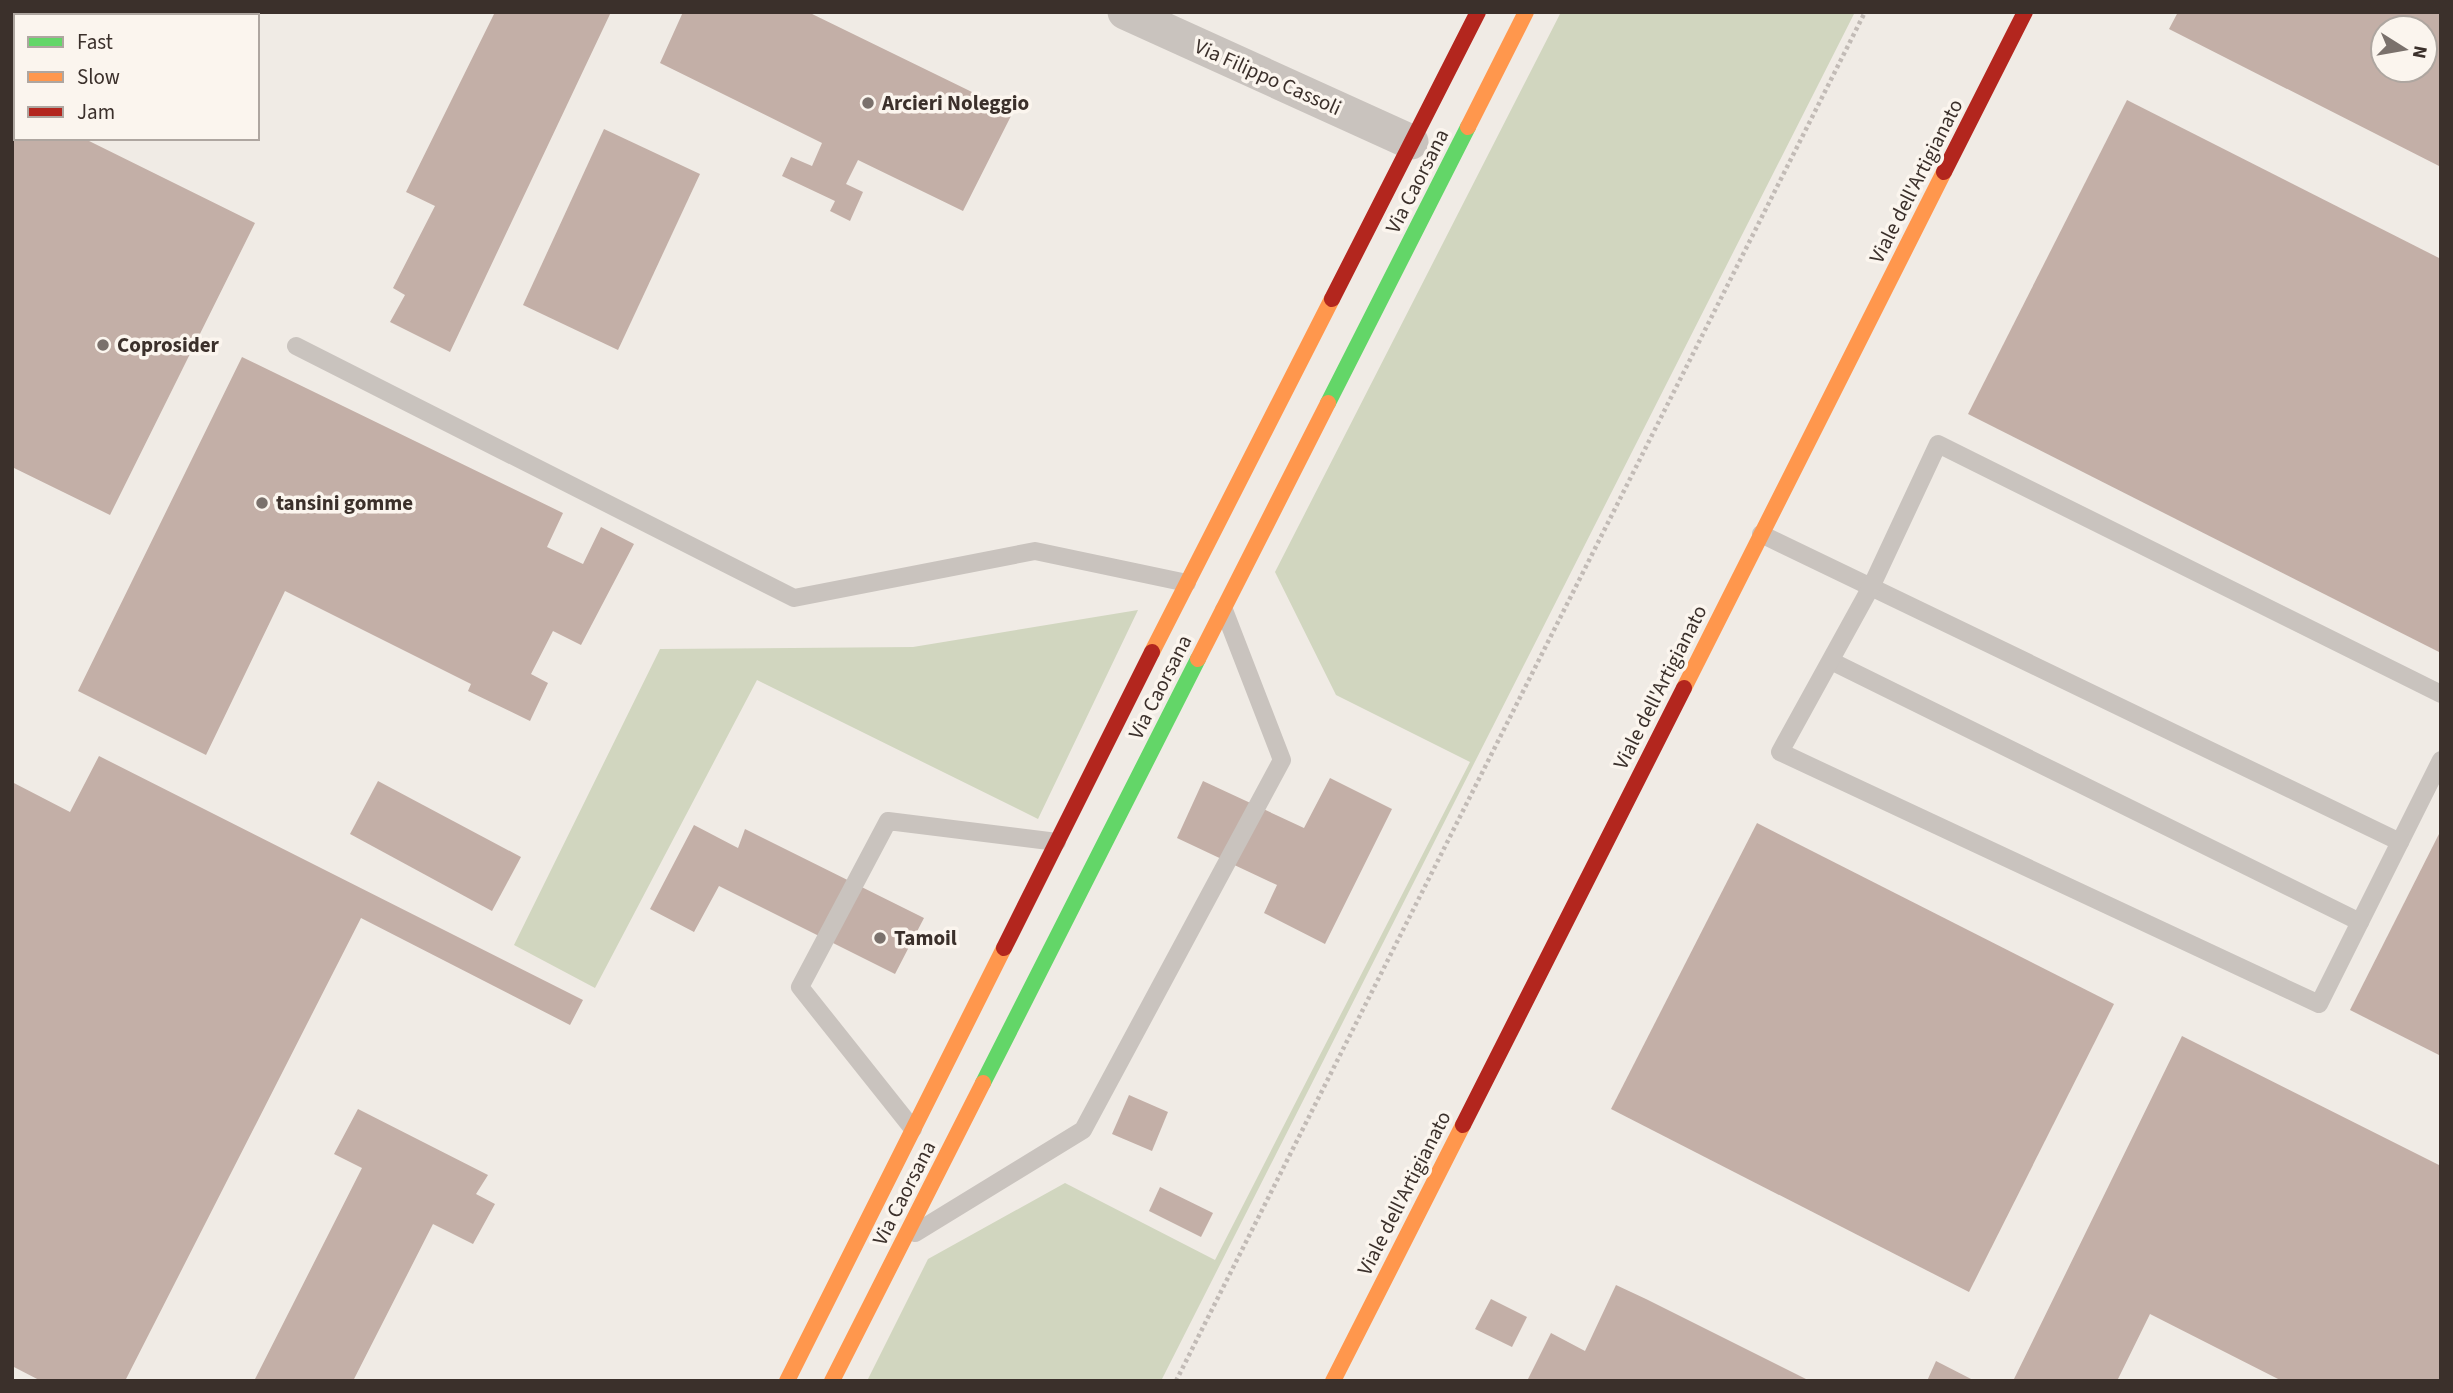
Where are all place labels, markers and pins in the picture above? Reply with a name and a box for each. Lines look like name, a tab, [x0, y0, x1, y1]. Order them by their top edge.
place label: Arcieri Noleggio	[881, 88, 1029, 118]
marker: Arcieri Noleggio	[860, 95, 876, 111]
place label: Coprosider	[117, 330, 220, 360]
marker: Coprosider	[95, 337, 111, 353]
place label: tansini gomme	[276, 488, 413, 518]
marker: tansini gomme	[254, 495, 270, 511]
place label: Tamoil	[894, 923, 957, 953]
marker: Tamoil	[872, 930, 888, 946]

